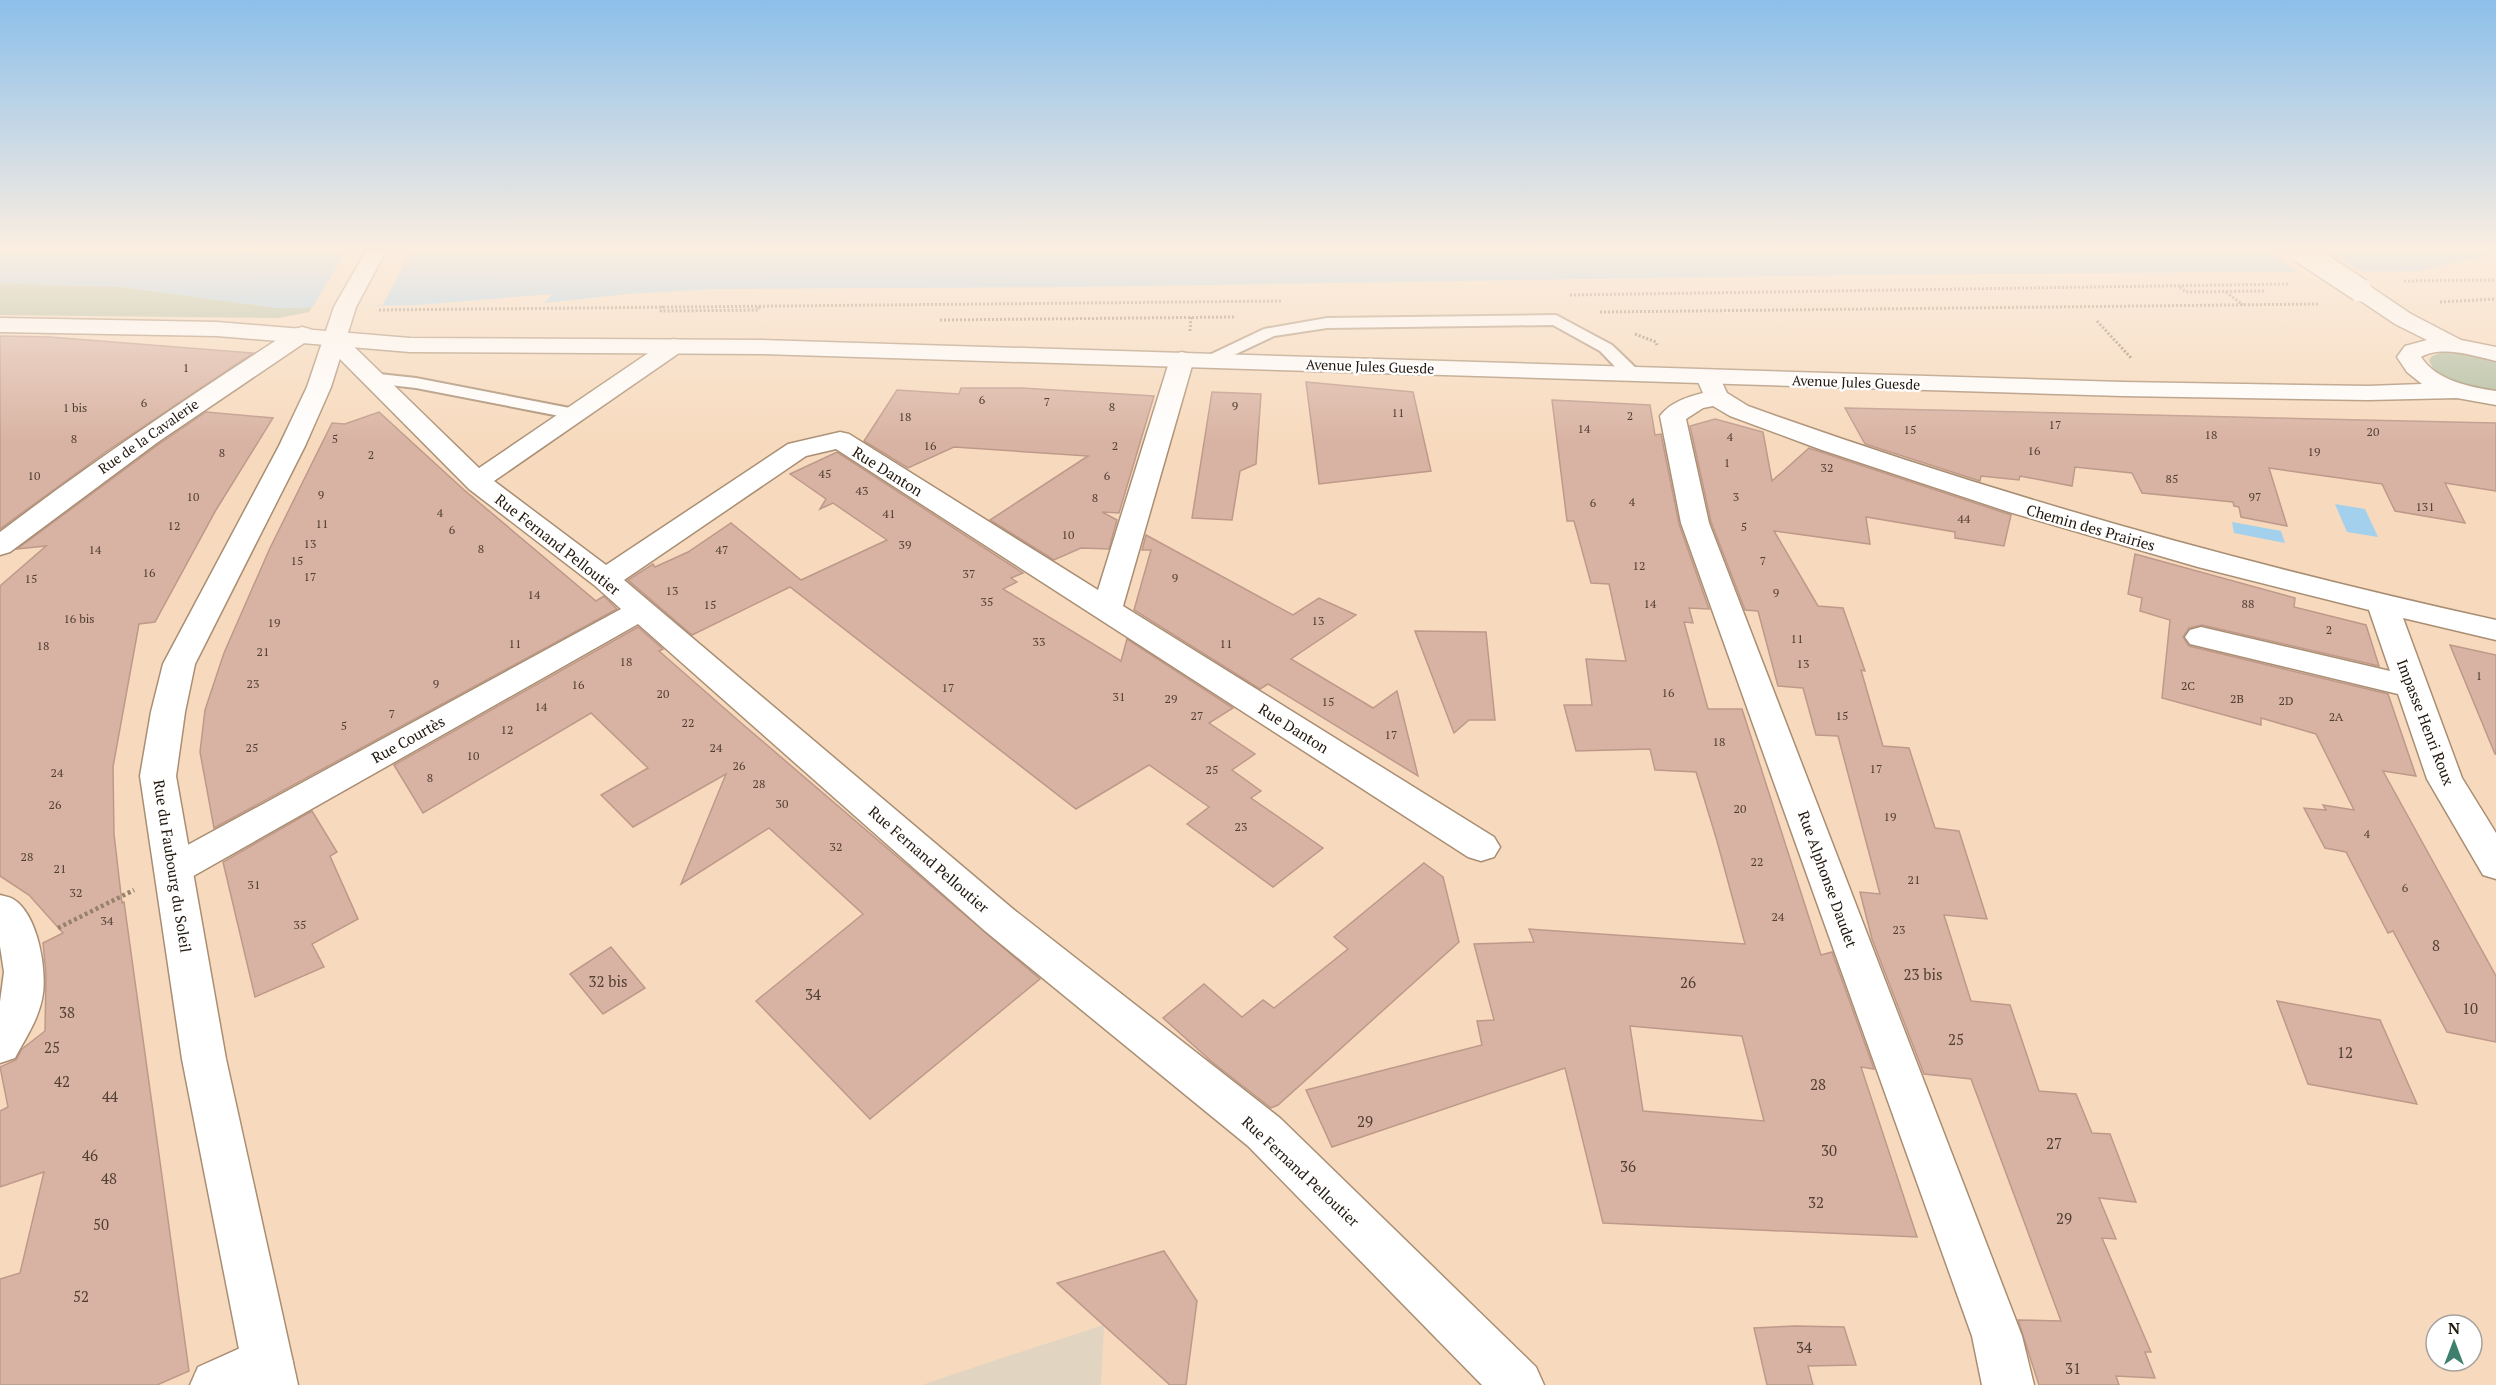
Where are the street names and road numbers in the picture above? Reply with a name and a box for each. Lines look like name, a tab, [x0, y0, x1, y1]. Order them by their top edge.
street label: Avenue Jules Guesde	[1306, 354, 1434, 378]
street label: Avenue Jules Guesde	[1792, 370, 1920, 394]
street label: Rue de la Cavalerie	[94, 394, 202, 478]
street label: Rue Danton	[849, 442, 927, 501]
street label: Rue Fernand Pelloutier	[491, 489, 625, 599]
street label: Chemin des Prairies	[2024, 499, 2158, 555]
street label: Impasse Henri Roux	[2393, 656, 2459, 788]
street label: Rue Danton	[1255, 699, 1333, 758]
street label: Rue Courtès	[368, 711, 448, 767]
street label: Rue du Faubourg du Soleil	[149, 778, 197, 954]
street label: Rue Fernand Pelloutier	[864, 801, 994, 917]
street label: Rue Alphonse Daudet	[1794, 808, 1862, 951]
street label: Rue Fernand Pelloutier	[1238, 1111, 1364, 1231]

